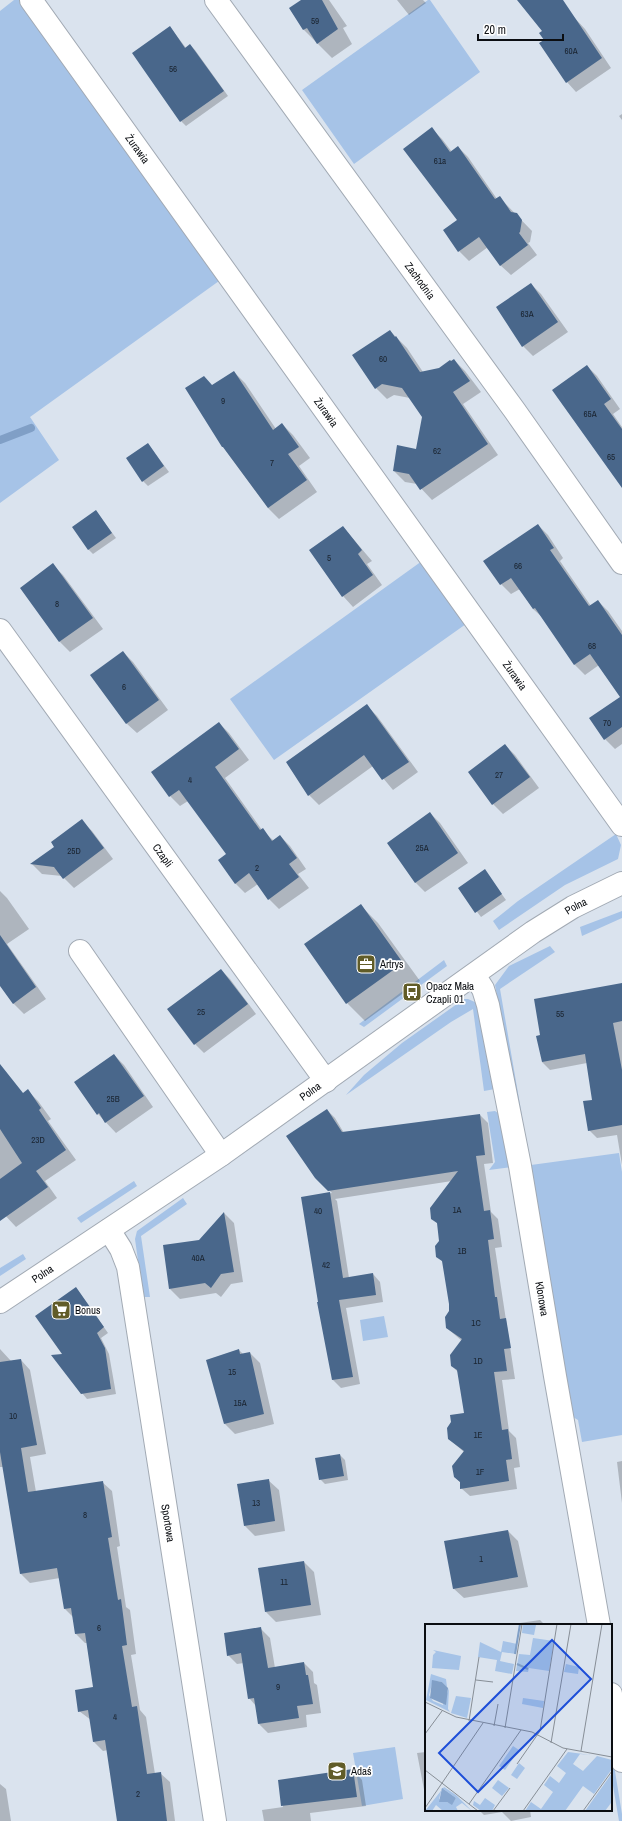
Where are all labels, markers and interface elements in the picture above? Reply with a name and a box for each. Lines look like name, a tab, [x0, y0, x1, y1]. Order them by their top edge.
house number: 59	[311, 15, 319, 27]
scale bar	[478, 16, 563, 42]
text: 20 m	[484, 22, 506, 38]
house number: 60A	[564, 45, 578, 57]
house number: 56	[169, 63, 177, 75]
street label: Żurawia	[122, 131, 153, 166]
house number: 61a	[434, 155, 446, 167]
street label: Zachodnia	[402, 259, 438, 302]
house number: 63A	[520, 308, 534, 320]
house number: 60	[379, 353, 387, 365]
house number: 9	[221, 395, 225, 407]
street label: Żurawia	[311, 395, 341, 430]
house number: 65A	[583, 408, 597, 420]
house number: 62	[433, 445, 441, 457]
house number: 65	[607, 451, 615, 463]
house number: 7	[270, 457, 274, 469]
house number: 5	[327, 552, 331, 564]
house number: 66	[514, 560, 522, 572]
house number: 8	[55, 598, 59, 610]
house number: 68	[588, 640, 596, 652]
street label: Żurawia	[500, 658, 530, 693]
house number: 6	[122, 681, 126, 693]
house number: 70	[603, 717, 611, 729]
house number: 27	[495, 769, 503, 781]
house number: 4	[188, 774, 192, 786]
street label: Czapli	[150, 841, 176, 870]
house number: 25A	[415, 842, 429, 854]
house number: 25D	[67, 845, 81, 857]
house number: 2	[255, 862, 259, 874]
street label: Polna	[562, 894, 589, 918]
office icon: Artrys	[355, 953, 377, 975]
place label: Artrys	[379, 957, 404, 971]
place label: Opacz Mała Czapli 01	[426, 979, 474, 1006]
bus stop icon: Opacz Mała Czapli 01	[401, 981, 423, 1003]
house number: 25	[197, 1006, 205, 1018]
house number: 55	[556, 1008, 564, 1020]
street label: Polna	[297, 1079, 324, 1104]
house number: 25B	[106, 1093, 120, 1105]
house number: 23D	[31, 1134, 45, 1146]
house number: 1A	[452, 1204, 462, 1216]
house number: 40	[314, 1205, 322, 1217]
house number: 1B	[457, 1245, 467, 1257]
house number: 40A	[191, 1252, 205, 1264]
house number: 42	[322, 1259, 330, 1271]
street label: Polna	[29, 1262, 56, 1286]
street label: Klonowa	[532, 1280, 552, 1317]
supermarket icon: Bonus	[50, 1299, 72, 1321]
place label: Bonus	[75, 1303, 101, 1317]
house number: 1C	[471, 1317, 481, 1329]
house number: 1D	[473, 1355, 483, 1367]
house number: 15	[228, 1366, 236, 1378]
house number: 15A	[233, 1397, 247, 1409]
house number: 10	[9, 1410, 17, 1422]
house number: 1E	[473, 1429, 483, 1441]
house number: 1F	[476, 1466, 485, 1478]
house number: 13	[252, 1497, 260, 1509]
street label: Sportowa	[158, 1503, 178, 1543]
house number: 8	[83, 1509, 87, 1521]
house number: 1	[479, 1553, 483, 1565]
house number: 11	[280, 1576, 288, 1588]
house number: 6	[97, 1622, 101, 1634]
inset map	[425, 1624, 612, 1811]
house number: 9	[276, 1681, 280, 1693]
house number: 4	[113, 1711, 117, 1723]
school or university icon: Adaś	[326, 1760, 348, 1782]
place label: Adaś	[350, 1764, 372, 1778]
house number: 2	[136, 1788, 140, 1800]

